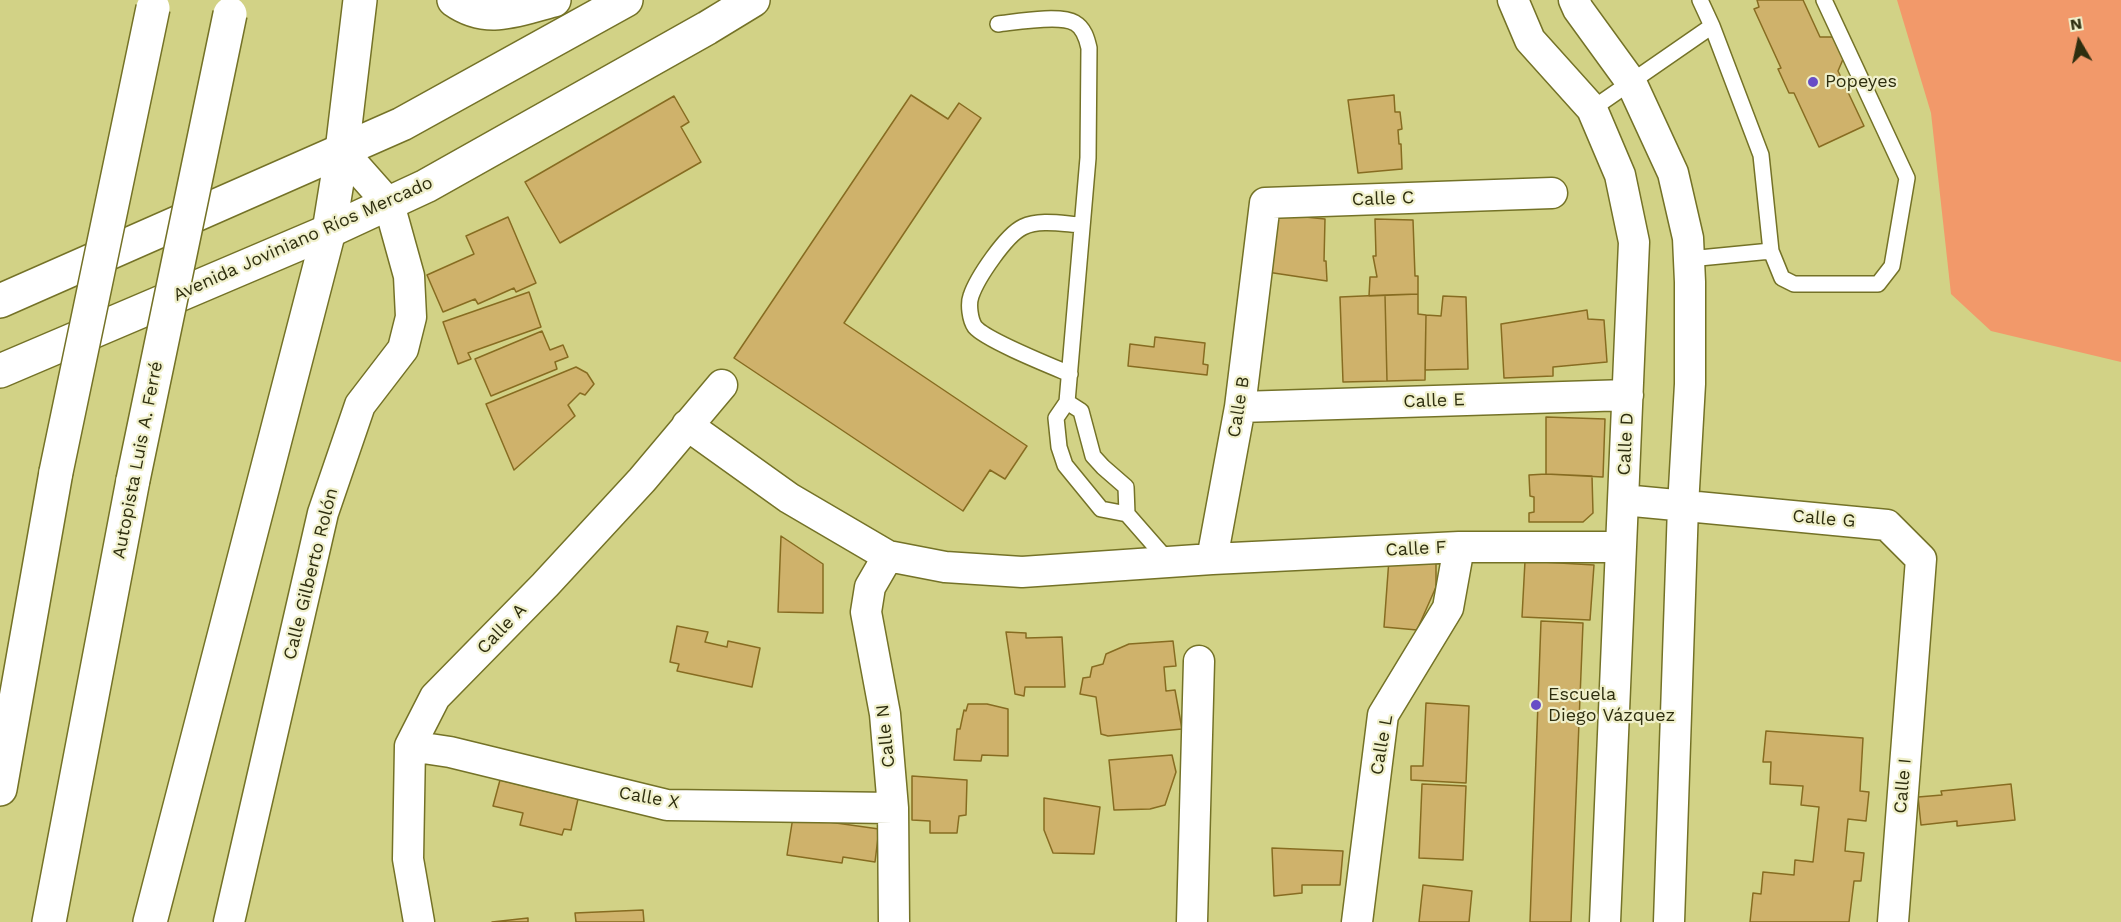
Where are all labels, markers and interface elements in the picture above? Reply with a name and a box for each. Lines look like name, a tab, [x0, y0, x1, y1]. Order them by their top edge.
north arrow	[2049, 12, 2109, 72]
text: N	[2069, 13, 2083, 34]
place label: Popeyes	[1825, 71, 1897, 93]
marker: Popeyes	[1806, 75, 1820, 89]
street label: Avenida Joviniano Ríos Mercado	[170, 172, 436, 306]
street label: Calle C	[1351, 187, 1415, 211]
street label: Autopista Luis A. Ferré	[108, 359, 168, 561]
street label: Calle B	[1223, 375, 1255, 439]
street label: Calle E	[1403, 389, 1465, 413]
street label: Calle D	[1614, 412, 1638, 476]
street label: Calle Gilberto Rolón	[279, 486, 343, 662]
street label: Calle G	[1792, 505, 1856, 533]
street label: Calle F	[1385, 537, 1447, 561]
street label: Calle A	[473, 599, 531, 659]
place label: Escuela Diego Vázquez	[1548, 684, 1675, 726]
marker: Escuela Diego Vázquez	[1529, 698, 1543, 712]
street label: Calle N	[872, 703, 900, 769]
street label: Calle L	[1366, 713, 1398, 777]
street label: Calle I	[1890, 757, 1916, 815]
street label: Calle X	[617, 782, 681, 814]

